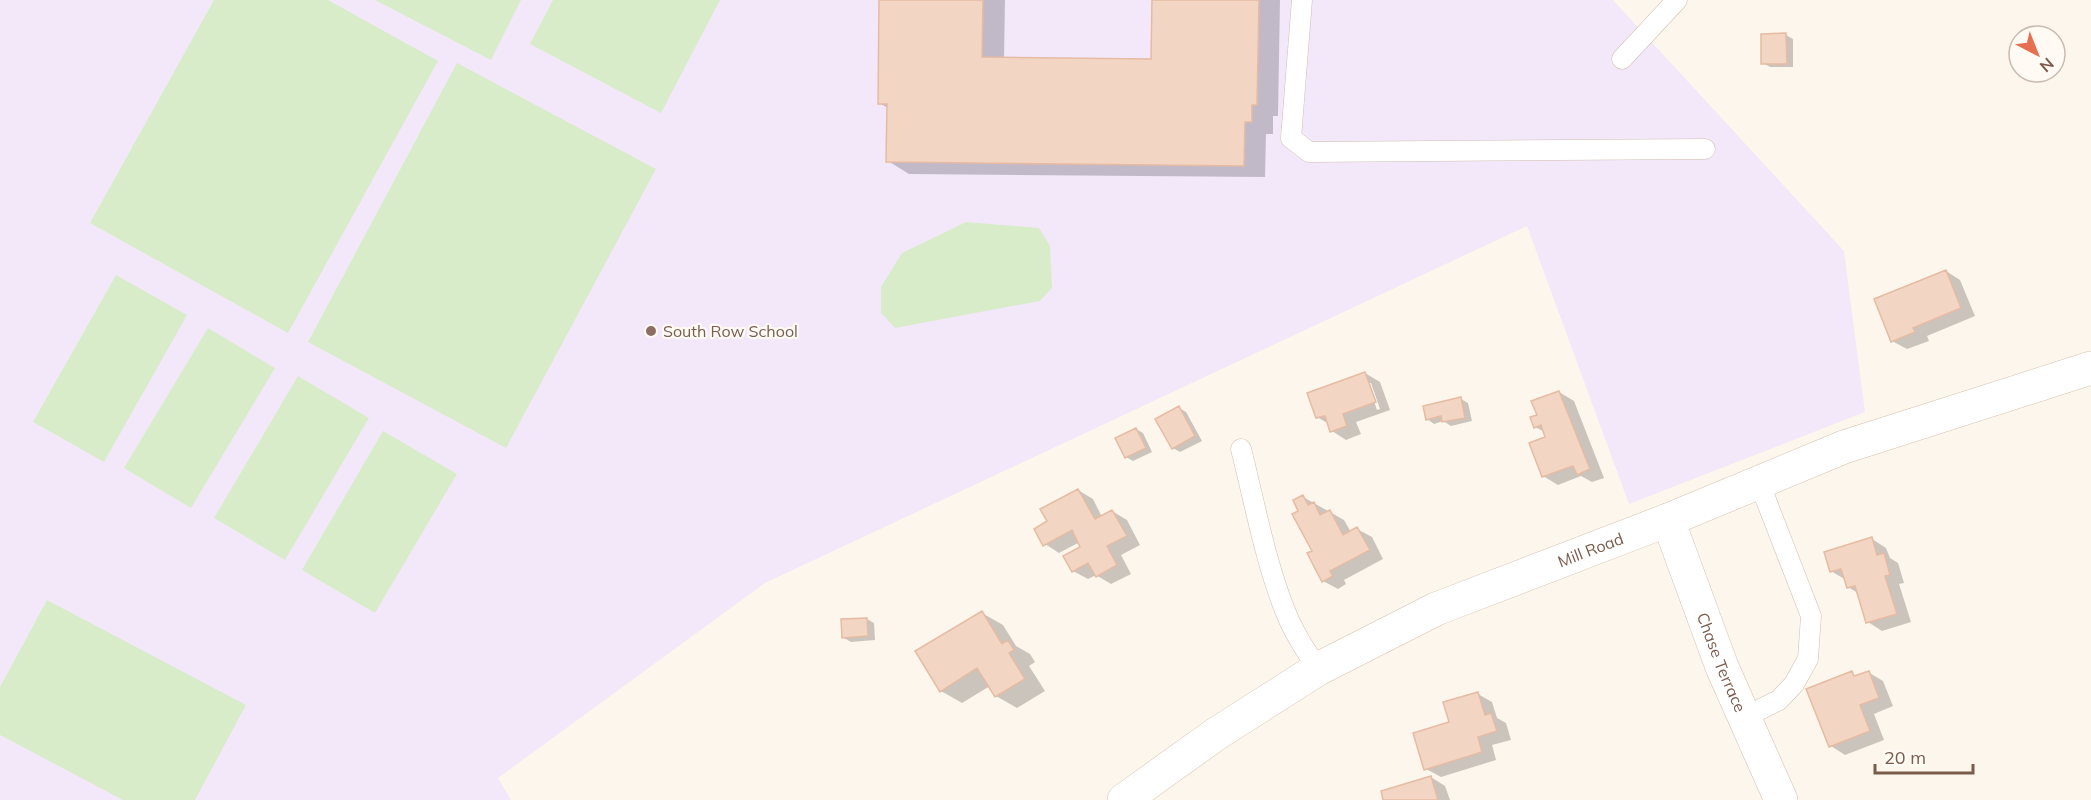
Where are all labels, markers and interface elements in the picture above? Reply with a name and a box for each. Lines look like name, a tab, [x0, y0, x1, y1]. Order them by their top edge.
north arrow	[2007, 24, 2067, 84]
text: N	[2036, 54, 2058, 77]
place label: South Row School	[663, 321, 798, 341]
marker: South Row School	[644, 324, 658, 338]
street label: Mill Road	[1555, 528, 1626, 571]
street label: Chase Terrace	[1693, 610, 1751, 715]
scale bar	[1875, 737, 1972, 775]
text: 20 m	[1884, 746, 1926, 769]

